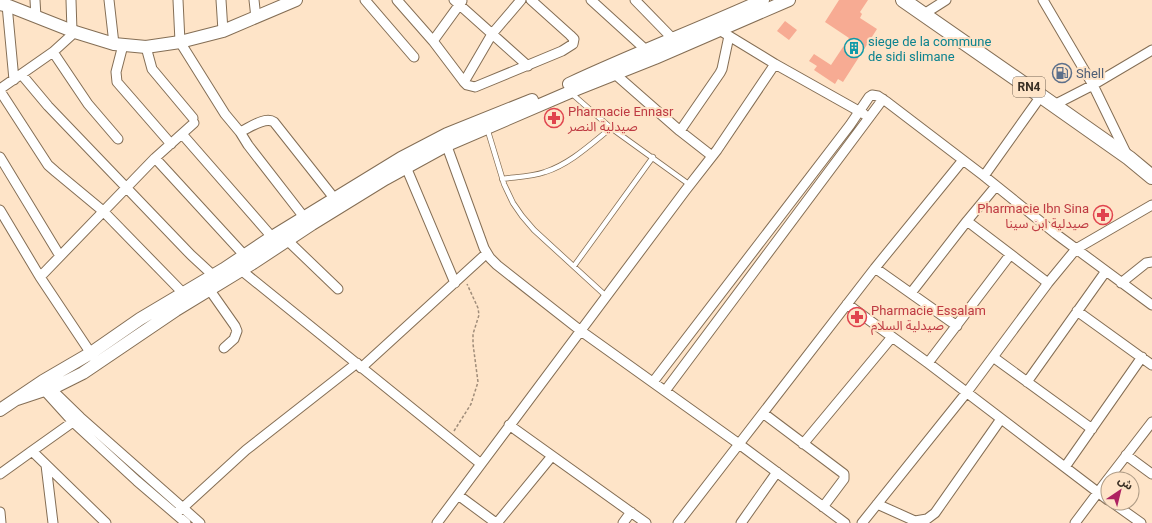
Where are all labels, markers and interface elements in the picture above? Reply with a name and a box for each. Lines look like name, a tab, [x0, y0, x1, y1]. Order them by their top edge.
place label: siege de la commune de sidi slimane	[868, 34, 991, 64]
building icon: siege de la commune de sidi slimane	[843, 37, 865, 59]
fuel station icon: Shell	[1051, 62, 1073, 84]
place label: Shell	[1076, 66, 1104, 81]
road number: RN4	[1013, 77, 1045, 97]
place label: Pharmacie Ennasr صيدلية النصر	[567, 104, 674, 134]
pharmacy icon: Pharmacie Ennasr صيدلية النصر	[543, 107, 565, 129]
place label: Pharmacie Ibn Sina صيدلية ابن سينا	[977, 201, 1089, 232]
pharmacy icon: Pharmacie Ibn Sina صيدلية ابن سينا	[1092, 204, 1114, 226]
place label: Pharmacie Essalam صيدلية السلام	[871, 303, 986, 335]
pharmacy icon: Pharmacie Essalam صيدلية السلام	[846, 306, 868, 328]
north arrow	[1100, 471, 1140, 511]
text: ش	[1116, 474, 1135, 493]

